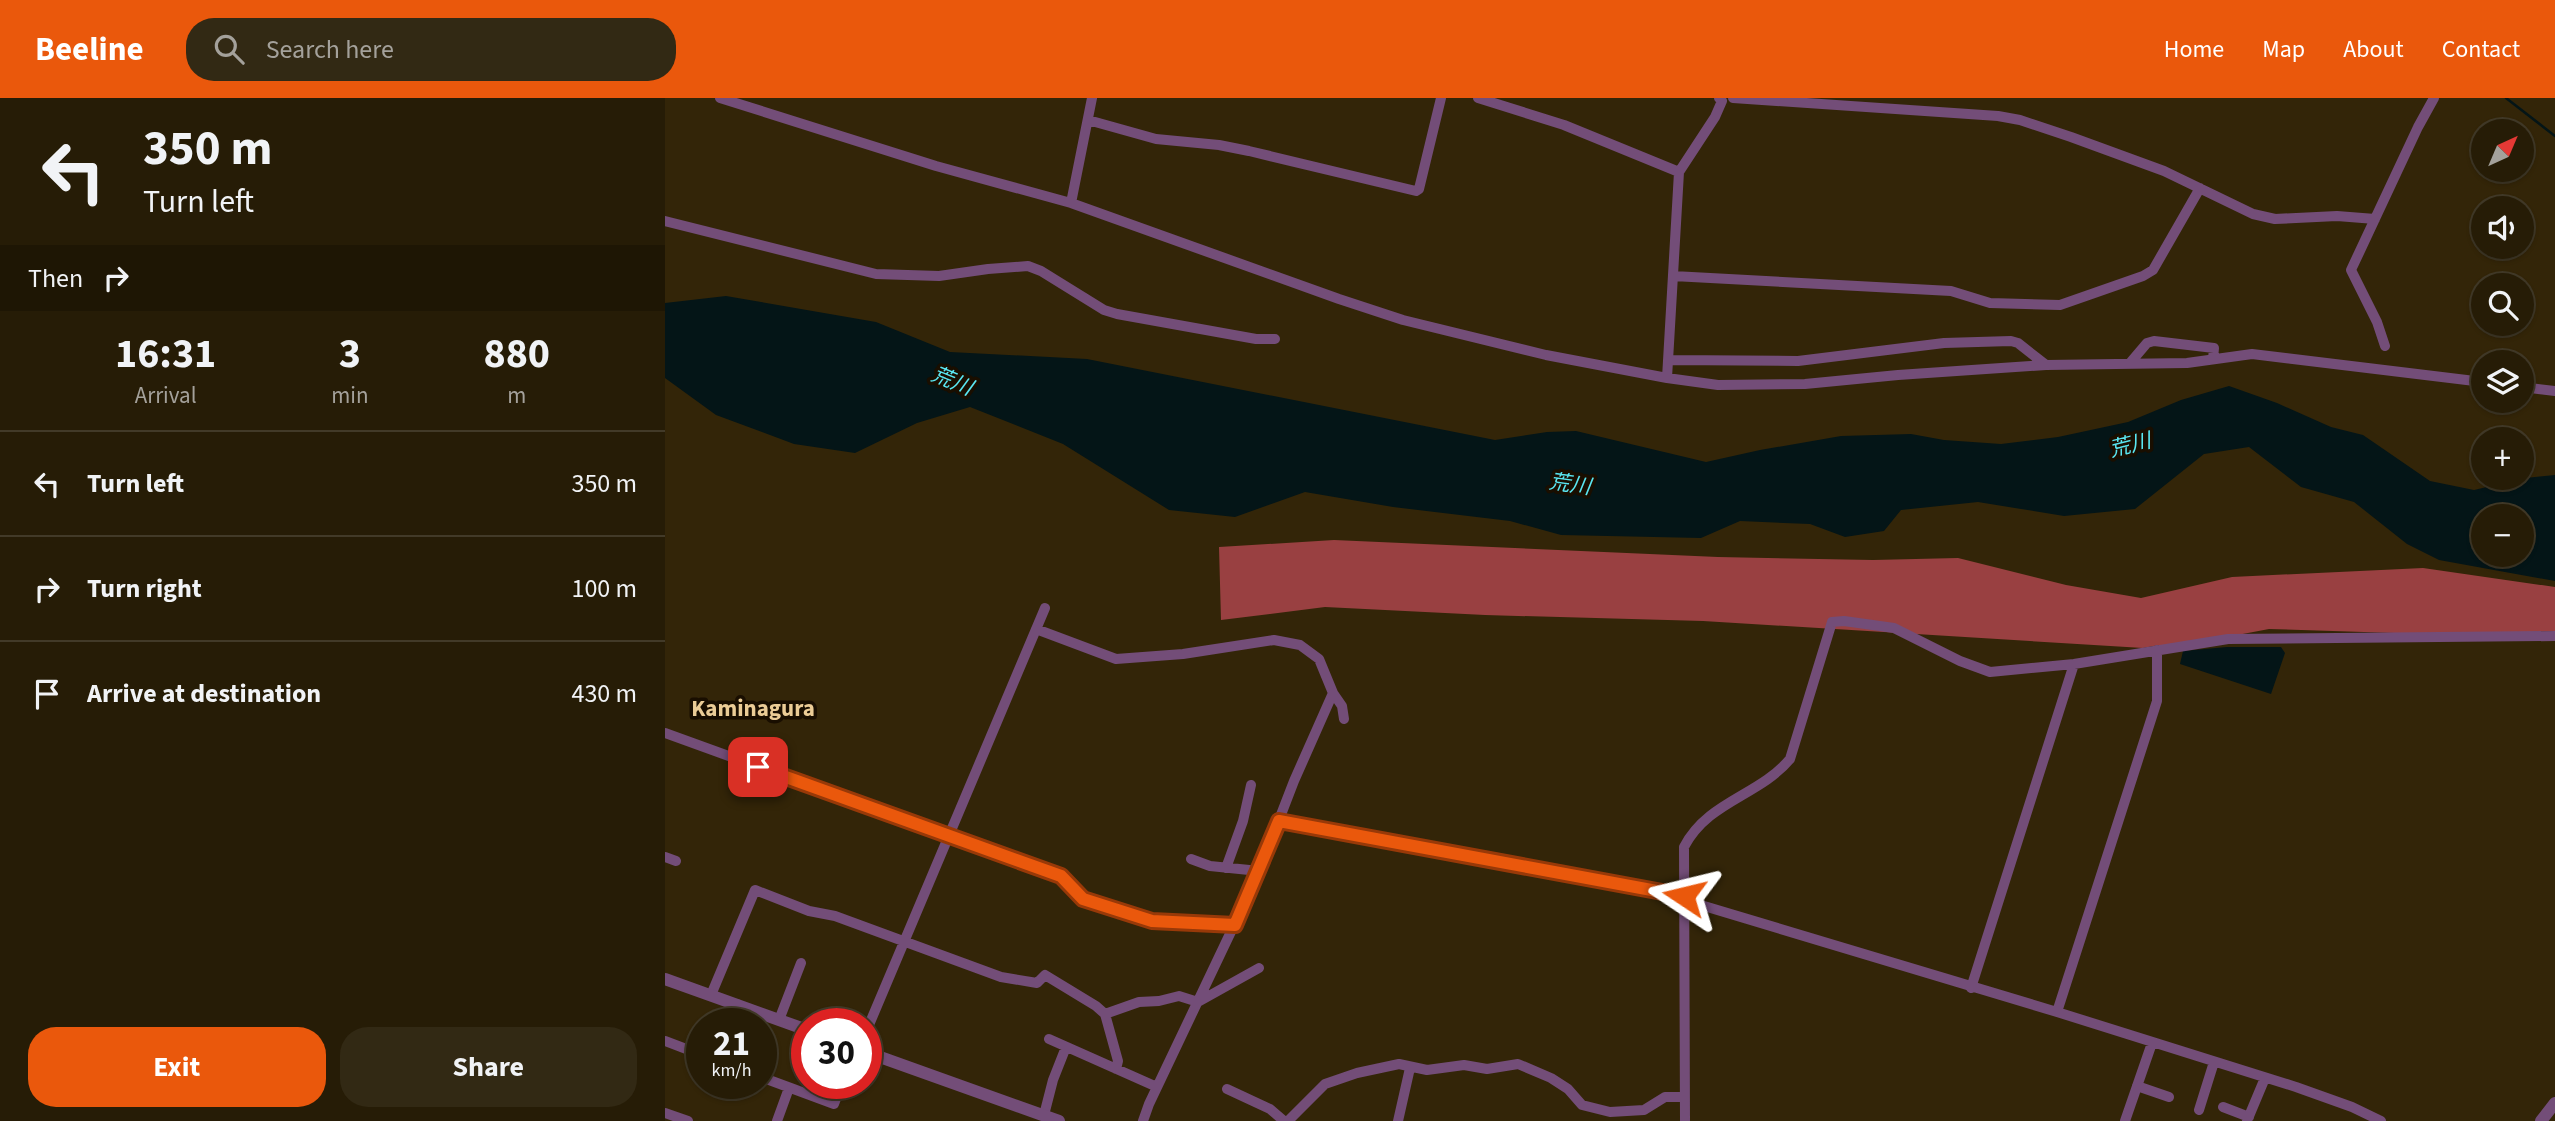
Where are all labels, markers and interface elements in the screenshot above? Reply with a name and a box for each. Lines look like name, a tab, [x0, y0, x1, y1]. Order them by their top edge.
search box	[186, 18, 676, 81]
text: Beeline	[35, 26, 144, 73]
icon: search	[210, 30, 248, 68]
text: Search here	[266, 31, 394, 68]
text: Home	[2164, 32, 2224, 67]
text: Map	[2262, 32, 2305, 67]
text: About	[2343, 32, 2404, 67]
text: Contact	[2442, 32, 2520, 67]
text: 350 m	[143, 114, 272, 184]
north arrow	[2471, 119, 2534, 182]
map controls	[2471, 119, 2534, 567]
icon: left	[28, 126, 119, 217]
text: Turn left	[143, 179, 254, 225]
button: sound	[2471, 196, 2534, 259]
icon: right	[97, 259, 135, 297]
text: Then	[28, 260, 83, 297]
button: search	[2471, 273, 2534, 336]
text: 16:31	[115, 324, 216, 384]
text: 3	[339, 324, 361, 384]
text: 880	[483, 324, 550, 384]
button: layers	[2471, 350, 2534, 413]
water label: 荒川	[927, 359, 979, 404]
text: Arrival	[135, 379, 197, 412]
text: min	[331, 379, 369, 412]
text: m	[507, 379, 526, 412]
water label: 荒川	[2106, 425, 2156, 465]
button: +	[2471, 427, 2534, 490]
icon: left	[28, 465, 66, 503]
text: Turn left	[87, 465, 184, 502]
text: 350 m	[571, 465, 637, 502]
water label: 荒川	[1547, 466, 1595, 502]
button: −	[2471, 504, 2534, 567]
icon: right	[28, 570, 66, 608]
text: Turn right	[87, 570, 202, 607]
text: 100 m	[571, 570, 637, 607]
icon: arrive	[28, 675, 66, 713]
text: Arrive at destination	[87, 675, 321, 712]
text: 430 m	[571, 675, 637, 712]
district label: Kaminagura	[691, 692, 815, 725]
pin	[728, 737, 788, 797]
icon: arrive	[739, 748, 777, 786]
position arrow	[1647, 859, 1721, 933]
speed limit sign: 30	[791, 1008, 882, 1099]
text: 21	[713, 1019, 750, 1069]
button: Exit	[28, 1027, 326, 1107]
button: Share	[340, 1027, 637, 1107]
text: km/h	[712, 1058, 751, 1083]

